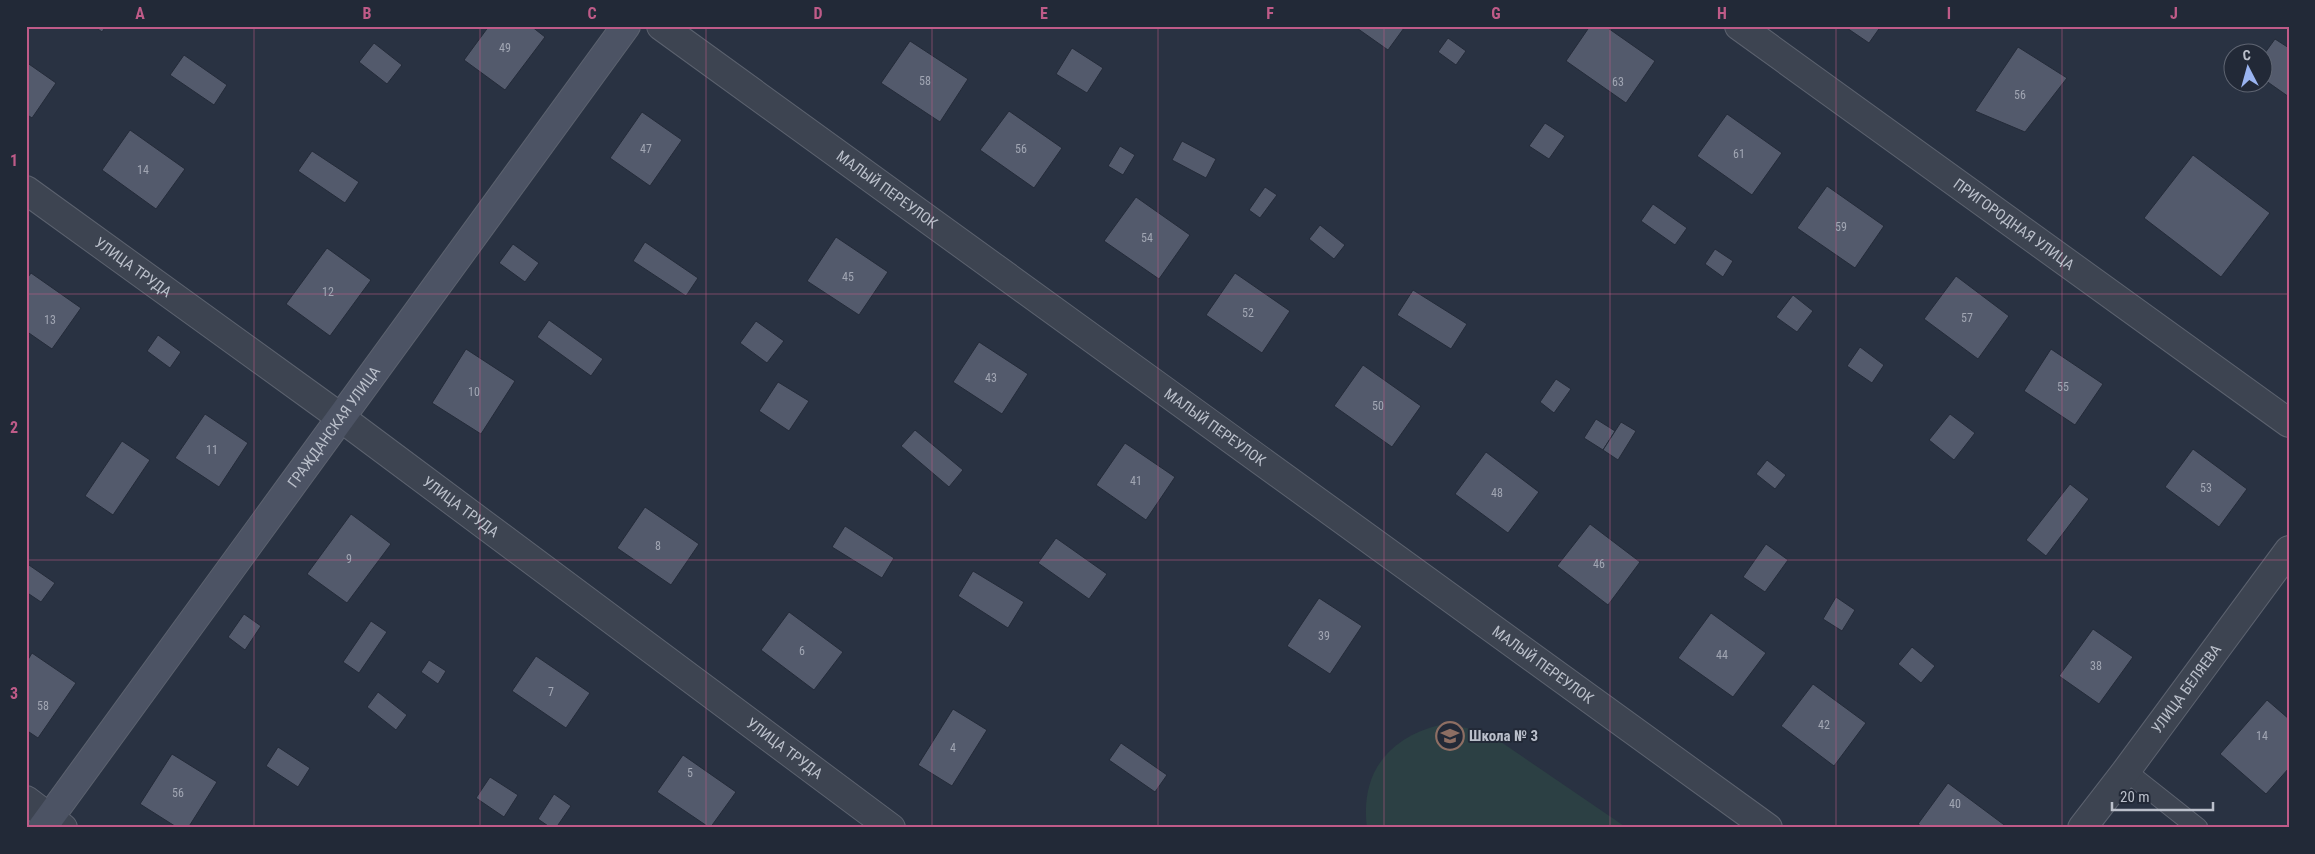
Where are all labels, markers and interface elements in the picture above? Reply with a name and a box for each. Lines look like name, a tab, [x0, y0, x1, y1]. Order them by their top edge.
text: A	[135, 4, 145, 23]
text: B	[363, 4, 372, 23]
text: C	[587, 4, 597, 23]
text: D	[813, 4, 823, 23]
text: E	[1040, 4, 1048, 23]
text: F	[1266, 4, 1274, 23]
text: G	[1491, 4, 1501, 23]
text: H	[1717, 4, 1727, 23]
text: I	[1947, 4, 1951, 23]
text: J	[2170, 4, 2178, 23]
house number: 49	[499, 41, 511, 55]
north arrow	[2222, 42, 2272, 92]
text: С	[2242, 47, 2251, 63]
house number: 58	[919, 74, 931, 88]
house number: 63	[1612, 75, 1624, 89]
house number: 56	[2014, 88, 2026, 102]
house number: 47	[640, 142, 652, 156]
house number: 56	[1015, 142, 1027, 156]
street label: МАЛЫЙ ПЕРЕУЛОК	[833, 147, 942, 233]
house number: 61	[1733, 147, 1745, 161]
text: 1	[10, 151, 18, 170]
house number: 14	[137, 163, 149, 177]
street label: ПРИГОРОДНАЯ УЛИЦА	[1950, 175, 2078, 274]
house number: 59	[1835, 220, 1847, 234]
house number: 54	[1141, 231, 1153, 245]
street label: УЛИЦА ТРУДА	[91, 234, 175, 301]
house number: 45	[842, 270, 854, 284]
house number: 12	[322, 285, 334, 299]
house number: 52	[1242, 306, 1254, 320]
house number: 57	[1961, 311, 1973, 325]
house number: 13	[44, 313, 56, 327]
street label: ГРАЖДАНСКАЯ УЛИЦА	[284, 363, 384, 491]
house number: 43	[985, 371, 997, 385]
house number: 55	[2057, 380, 2069, 394]
house number: 10	[468, 385, 480, 399]
street label: МАЛЫЙ ПЕРЕУЛОК	[1161, 385, 1270, 470]
house number: 50	[1372, 399, 1384, 413]
text: 2	[10, 418, 18, 437]
house number: 11	[206, 443, 218, 457]
street label: УЛИЦА ТРУДА	[419, 473, 503, 541]
house number: 41	[1130, 474, 1142, 488]
house number: 53	[2200, 481, 2212, 495]
house number: 48	[1491, 486, 1503, 500]
house number: 8	[655, 539, 661, 553]
house number: 9	[346, 552, 352, 566]
house number: 46	[1593, 557, 1605, 571]
street label: МАЛЫЙ ПЕРЕУЛОК	[1489, 622, 1598, 708]
house number: 39	[1318, 629, 1330, 643]
street label: УЛИЦА БЕЛЯЕВА	[2148, 641, 2225, 737]
house number: 6	[799, 644, 805, 658]
house number: 44	[1716, 648, 1728, 662]
house number: 38	[2090, 659, 2102, 673]
text: 3	[10, 684, 18, 703]
house number: 7	[548, 685, 554, 699]
house number: 58	[37, 699, 49, 713]
street label: УЛИЦА ТРУДА	[743, 714, 826, 783]
house number: 42	[1818, 718, 1830, 732]
school or university icon: Школа № 3	[1435, 721, 1465, 751]
place label: Школа № 3	[1469, 727, 1538, 745]
house number: 14	[2256, 729, 2268, 743]
house number: 4	[950, 741, 956, 755]
house number: 5	[687, 766, 693, 780]
scale bar	[2112, 779, 2214, 811]
house number: 56	[172, 786, 184, 800]
text: 20 m	[2120, 788, 2150, 806]
house number: 40	[1949, 797, 1961, 811]

